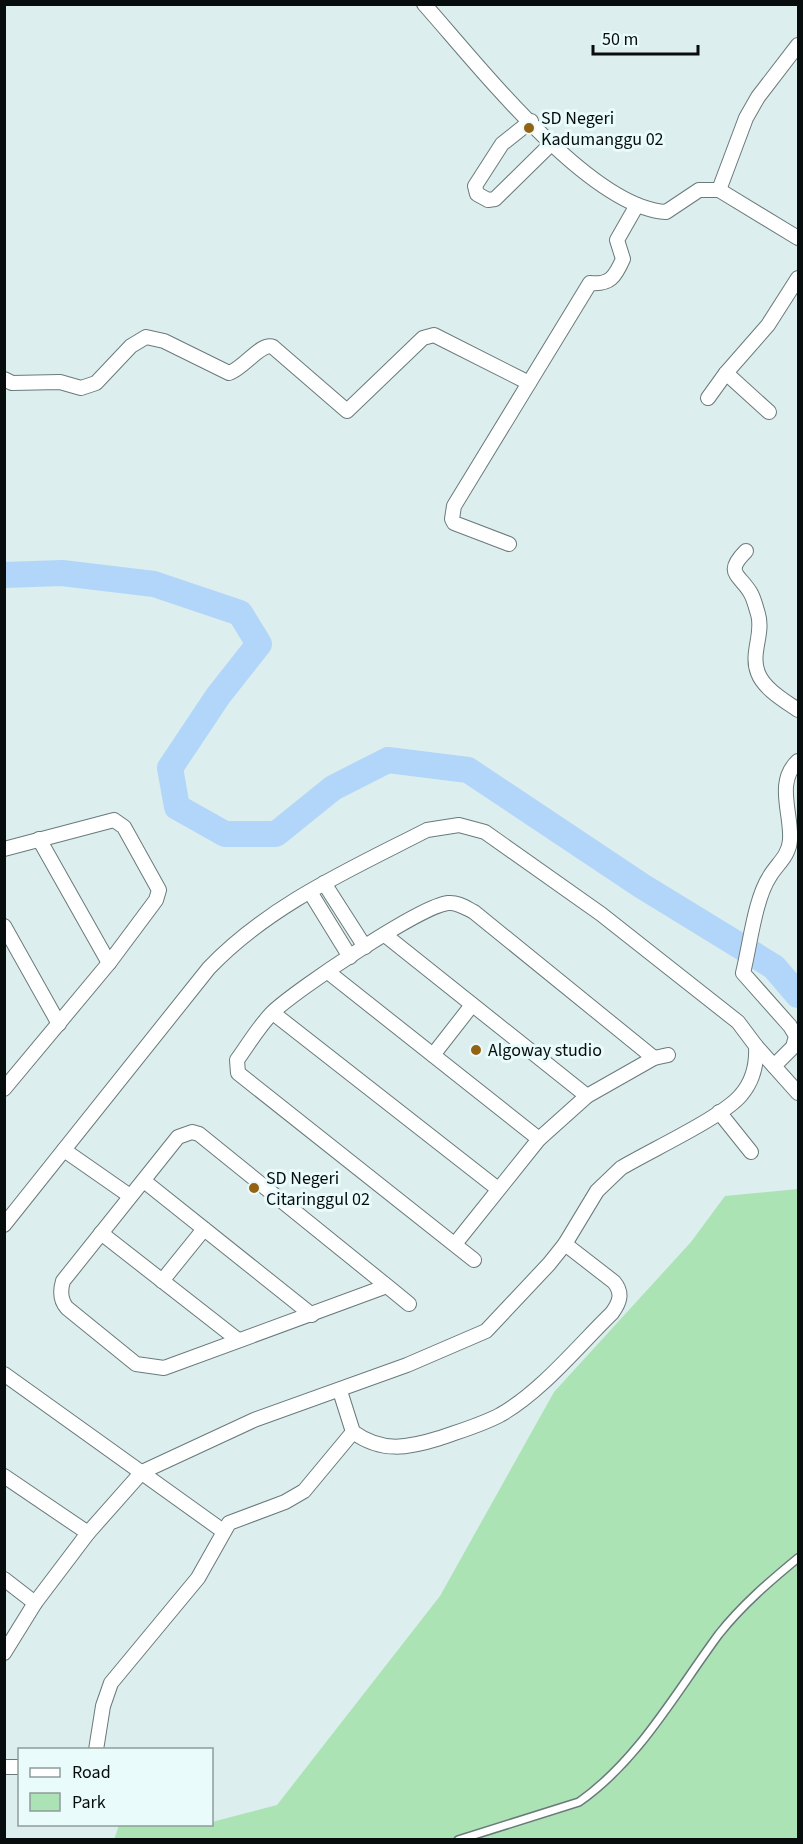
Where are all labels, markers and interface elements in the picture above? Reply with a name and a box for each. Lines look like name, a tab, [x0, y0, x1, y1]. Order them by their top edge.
scale bar	[593, 18, 698, 56]
text: 50 m	[602, 27, 638, 52]
place label: SD Negeri Kadumanggu 02	[541, 106, 664, 152]
marker: SD Negeri Kadumanggu 02	[522, 121, 536, 135]
place label: Algoway studio	[488, 1038, 602, 1063]
marker: Algoway studio	[469, 1043, 483, 1057]
place label: SD Negeri Citaringgul 02	[266, 1166, 370, 1212]
marker: SD Negeri Citaringgul 02	[247, 1181, 261, 1195]
legend	[18, 1748, 213, 1826]
text: Road	[72, 1760, 111, 1785]
text: Park	[72, 1790, 106, 1815]

